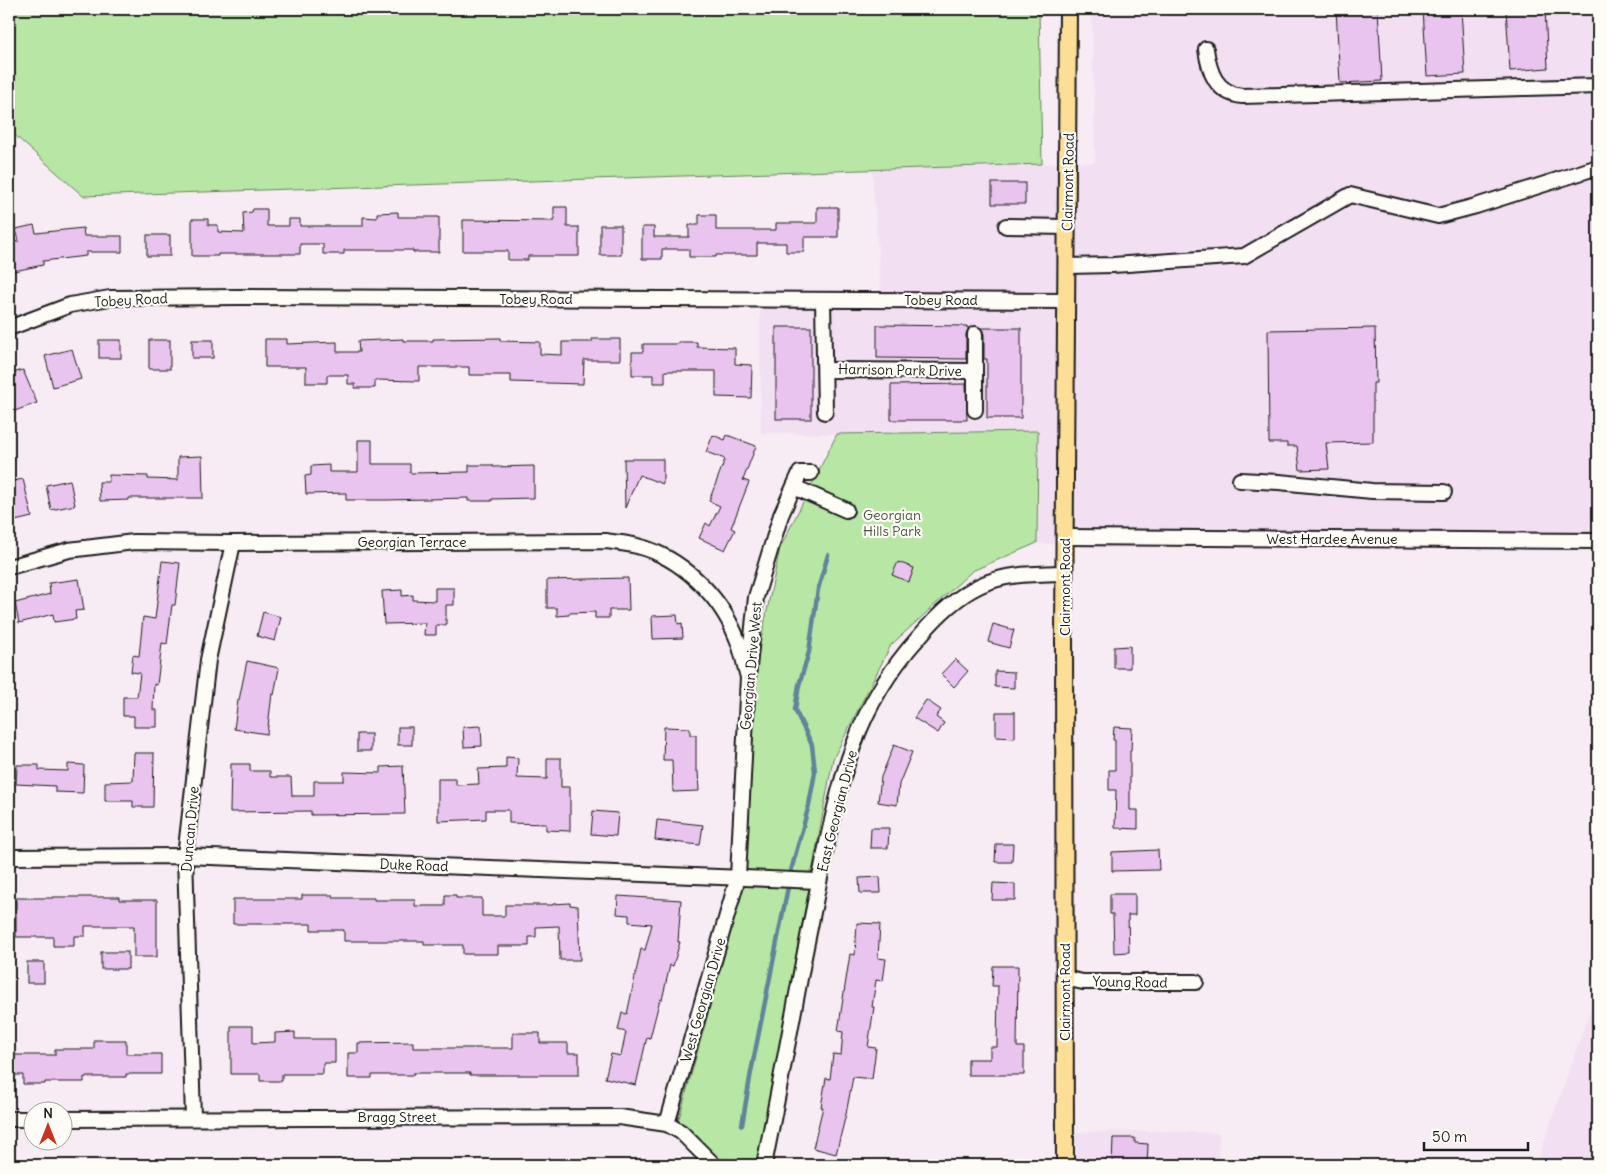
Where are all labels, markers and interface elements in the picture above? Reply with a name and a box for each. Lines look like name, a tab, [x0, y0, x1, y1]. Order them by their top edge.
street label: Clairmont Road	[1058, 133, 1078, 231]
street label: Tobey Road	[94, 289, 168, 311]
street label: Tobey Road	[499, 290, 573, 308]
street label: Tobey Road	[904, 291, 978, 309]
street label: Harrison Park Drive	[838, 360, 962, 380]
park label: Georgian Hills Park	[863, 506, 921, 540]
street label: West Hardee Avenue	[1266, 530, 1398, 548]
street label: Georgian Terrace	[358, 533, 466, 551]
street label: Clairmont Road	[1056, 538, 1074, 636]
street label: Georgian Drive West	[736, 601, 766, 731]
street label: East Georgian Drive	[813, 748, 861, 874]
street label: Duncan Drive	[177, 785, 203, 873]
street label: Duke Road	[379, 855, 449, 875]
street label: West Georgian Drive	[677, 936, 729, 1064]
street label: Clairmont Road	[1056, 943, 1074, 1041]
street label: Young Road	[1092, 972, 1168, 992]
north arrow	[22, 1102, 72, 1152]
text: N	[43, 1104, 53, 1122]
street label: Bragg Street	[358, 1108, 437, 1126]
scale bar	[1424, 1119, 1528, 1151]
text: 50 m	[1432, 1127, 1467, 1146]

